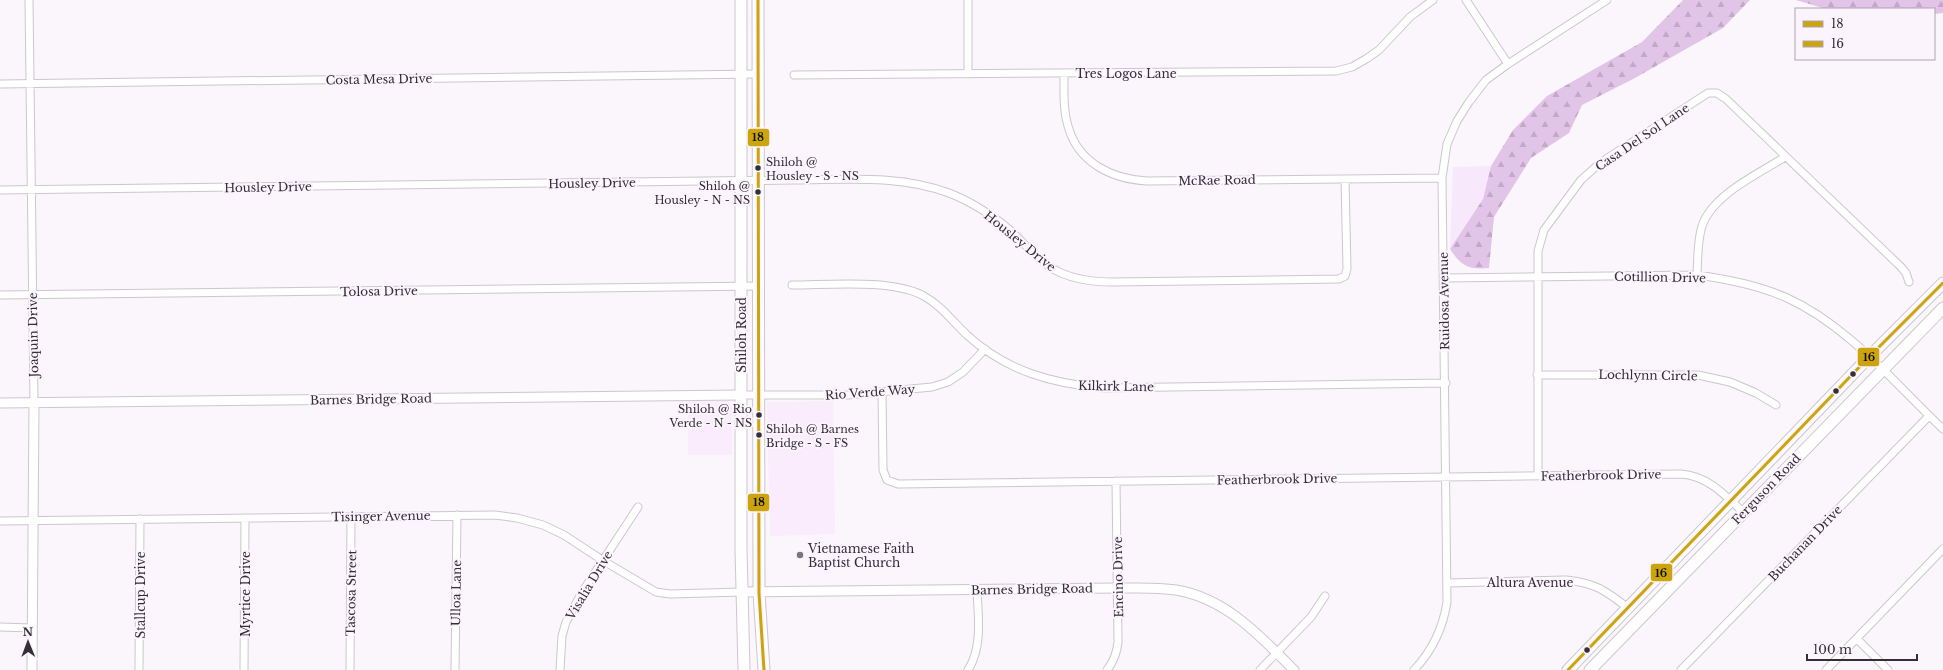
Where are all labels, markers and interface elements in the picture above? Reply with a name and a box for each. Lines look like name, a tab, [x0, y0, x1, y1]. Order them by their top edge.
legend	[1795, 8, 1935, 60]
text: 18	[1831, 16, 1844, 31]
text: 16	[1831, 36, 1844, 51]
street label: Tres Logos Lane	[1075, 66, 1177, 81]
street label: Costa Mesa Drive	[325, 71, 433, 87]
street label: Casa Del Sol Lane	[1592, 100, 1692, 174]
line badge: 18	[747, 128, 770, 147]
text: 18	[752, 130, 764, 144]
place label: Shiloh @ Housley - S - NS	[766, 155, 859, 183]
marker: Shiloh @ Housley - S - NS	[753, 163, 763, 173]
street label: McRae Road	[1178, 172, 1256, 188]
street label: Housley Drive	[548, 175, 636, 191]
street label: Housley Drive	[224, 179, 312, 195]
place label: Shiloh @ Housley - N - NS	[654, 179, 750, 207]
marker: Shiloh @ Housley - N - NS	[753, 187, 763, 197]
street label: Housley Drive	[981, 208, 1059, 275]
street label: Ruidosa Avenue	[1436, 252, 1452, 350]
street label: Cotillion Drive	[1614, 269, 1706, 285]
street label: Tolosa Drive	[340, 283, 418, 299]
street label: Joaquin Drive	[25, 292, 41, 380]
street label: Shiloh Road	[734, 297, 749, 373]
line badge: 16	[1857, 347, 1880, 367]
text: 16	[1863, 350, 1875, 364]
street label: Lochlynn Circle	[1598, 367, 1698, 383]
unlabelled marker	[1848, 369, 1858, 379]
street label: Kilkirk Lane	[1078, 378, 1154, 394]
street label: Rio Verde Way	[824, 381, 916, 403]
unlabelled marker	[1831, 386, 1841, 396]
street label: Barnes Bridge Road	[310, 390, 432, 408]
place label: Shiloh @ Rio Verde - N - NS	[668, 402, 752, 430]
marker: Shiloh @ Rio Verde - N - NS	[754, 410, 764, 420]
place label: Shiloh @ Barnes Bridge - S - FS	[766, 422, 859, 450]
marker: Shiloh @ Barnes Bridge - S - FS	[754, 430, 764, 440]
street label: Ferguson Road	[1729, 451, 1803, 527]
street label: Featherbrook Drive	[1541, 466, 1662, 484]
street label: Featherbrook Drive	[1217, 470, 1338, 488]
line badge: 18	[747, 493, 770, 512]
text: 18	[753, 495, 765, 509]
street label: Buchanan Drive	[1765, 502, 1845, 584]
street label: Tisinger Avenue	[331, 508, 431, 524]
street label: Encino Drive	[1110, 536, 1126, 618]
place label: Vietnamese Faith Baptist Church	[807, 541, 914, 570]
street label: Visalia Drive	[562, 548, 616, 623]
street label: Tascosa Street	[343, 549, 359, 636]
marker: Vietnamese Faith Baptist Church	[795, 550, 805, 560]
street label: Stallcup Drive	[133, 551, 148, 639]
street label: Myrtice Drive	[238, 551, 253, 637]
street label: Ulloa Lane	[448, 560, 464, 626]
line badge: 16	[1650, 563, 1673, 582]
text: 16	[1655, 566, 1667, 580]
street label: Altura Avenue	[1486, 575, 1573, 590]
street label: Barnes Bridge Road	[971, 580, 1093, 598]
north arrow	[8, 622, 48, 662]
text: N	[23, 625, 34, 639]
scale bar	[1807, 636, 1917, 662]
text: 100 m	[1813, 642, 1852, 657]
unlabelled marker	[1582, 645, 1592, 655]

